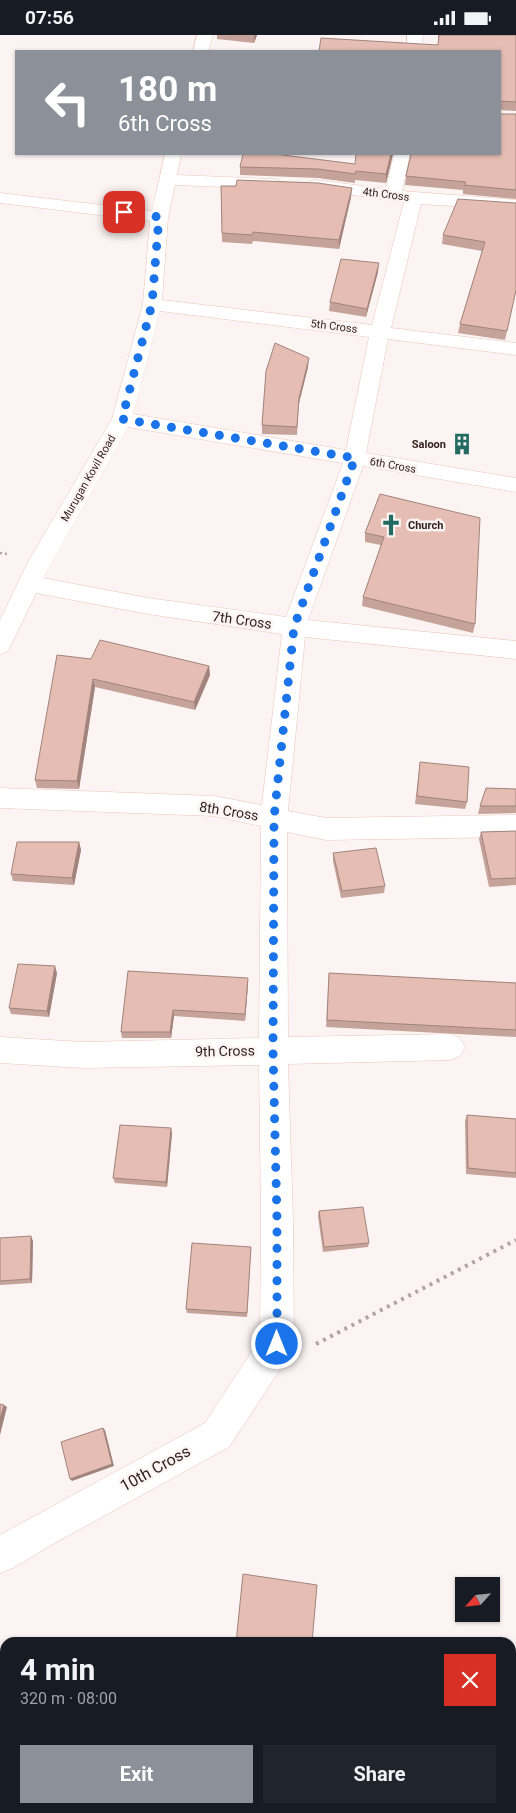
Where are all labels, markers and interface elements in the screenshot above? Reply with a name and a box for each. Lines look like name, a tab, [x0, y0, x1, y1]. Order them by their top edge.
text: 07:56	[25, 6, 74, 29]
text: 180 m	[118, 69, 217, 110]
icon: left	[35, 70, 100, 135]
text: 6th Cross	[118, 111, 212, 136]
street label: 4th Cross	[362, 185, 410, 204]
pin	[103, 191, 145, 233]
icon: arrive	[110, 198, 138, 226]
street label: 5th Cross	[310, 317, 358, 336]
building icon: Saloon	[449, 431, 475, 457]
street label: Murugan Kovil Road	[58, 433, 119, 524]
place label: Saloon	[412, 438, 446, 451]
street label: 6th Cross	[369, 455, 417, 476]
church icon: Church	[378, 512, 404, 538]
place label: Church	[408, 519, 443, 532]
street label: 7th Cross	[211, 608, 273, 632]
street label: 8th Cross	[198, 798, 260, 824]
street label: 9th Cross	[195, 1042, 255, 1060]
position arrow	[250, 1317, 302, 1369]
street label: 10th Cross	[117, 1441, 194, 1495]
north arrow	[455, 1577, 500, 1623]
map controls	[455, 1577, 500, 1622]
text: 4 min	[20, 1652, 95, 1687]
button: close	[444, 1654, 496, 1706]
text: 320 m · 08:00	[20, 1689, 117, 1708]
button: Exit	[20, 1745, 253, 1803]
button: Share	[263, 1745, 496, 1803]

